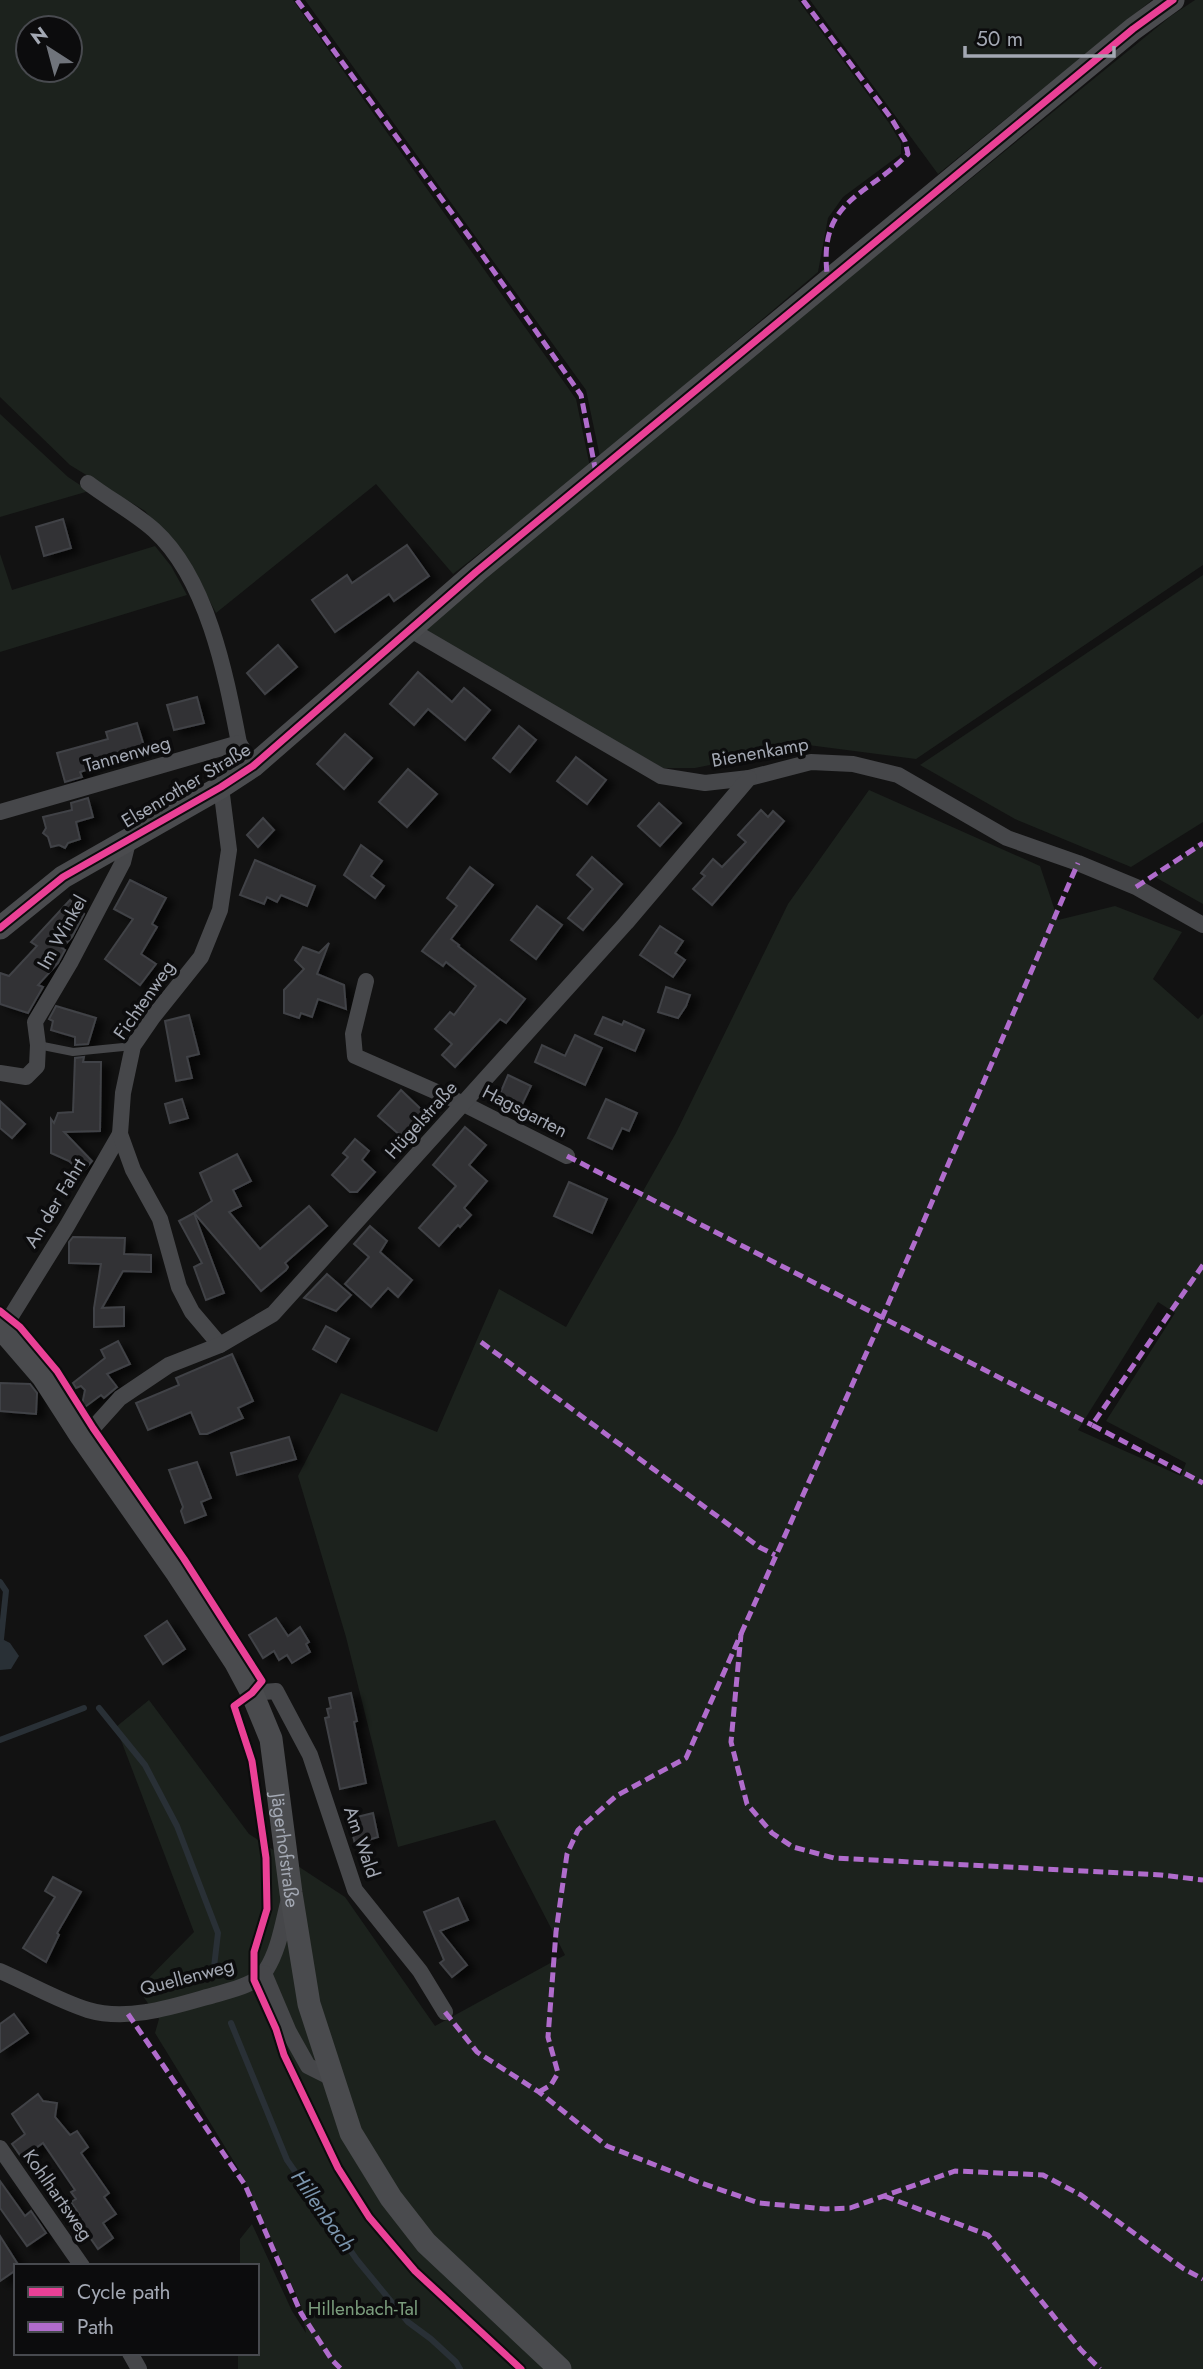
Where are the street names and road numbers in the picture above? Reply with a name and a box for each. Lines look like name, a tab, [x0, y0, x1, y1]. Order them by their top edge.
street label: Tannenweg	[81, 729, 173, 779]
street label: Bienenkamp	[709, 730, 811, 774]
street label: Elsenrother Straße	[116, 736, 256, 834]
street label: Im Winkel	[31, 890, 93, 974]
street label: Fichtenweg	[107, 955, 181, 1045]
street label: Hügelstraße	[379, 1075, 464, 1165]
street label: Hagsgarten	[478, 1078, 572, 1144]
street label: An der Fahrt	[18, 1153, 93, 1253]
street label: Jägerhofstraße	[264, 1788, 307, 1910]
street label: Am Wald	[337, 1802, 387, 1882]
street label: Quellenweg	[137, 1951, 237, 2003]
street label: Kohlhartsweg	[17, 2144, 99, 2246]

